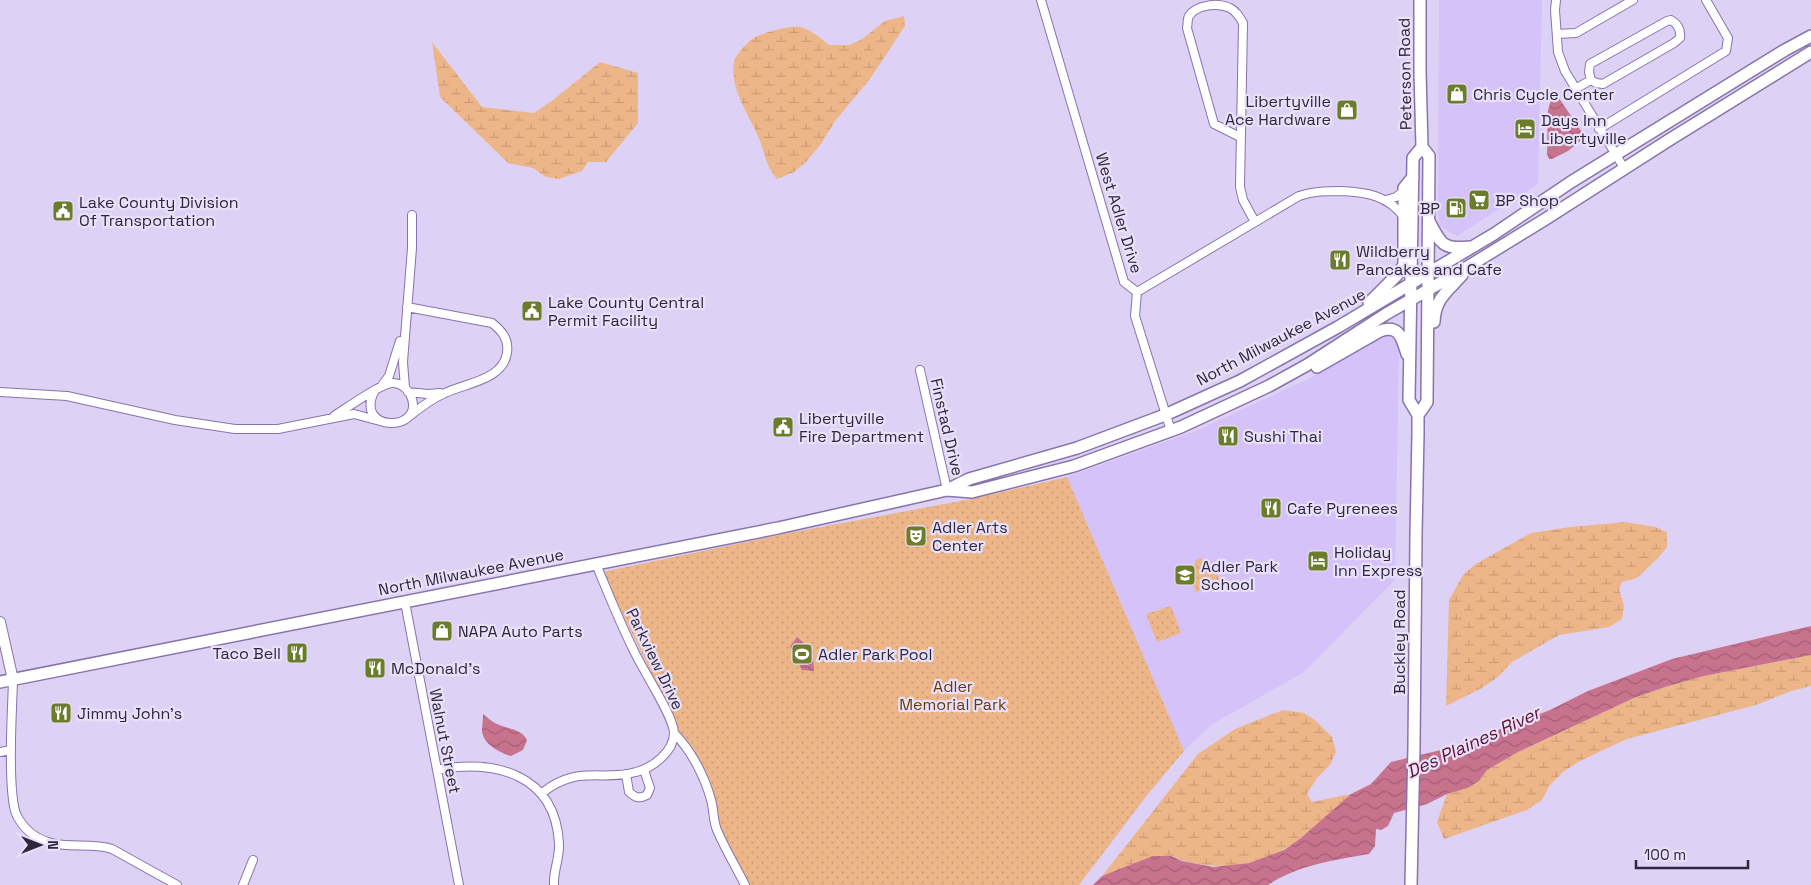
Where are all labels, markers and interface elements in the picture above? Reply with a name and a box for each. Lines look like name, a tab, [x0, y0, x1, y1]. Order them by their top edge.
street label: Peterson Road	[1394, 18, 1416, 130]
shop icon: Chris Cycle Center	[1445, 82, 1469, 106]
place label: Chris Cycle Center	[1473, 84, 1615, 105]
place label: Libertyville Ace Hardware	[1225, 91, 1331, 130]
shop icon: Libertyville Ace Hardware	[1335, 98, 1359, 122]
place label: Days Inn Libertyville	[1541, 110, 1626, 149]
hotel icon: Days Inn Libertyville	[1513, 117, 1537, 141]
street label: West Adler Drive	[1091, 150, 1147, 276]
supermarket icon: BP Shop	[1467, 188, 1491, 212]
place label: BP Shop	[1495, 190, 1559, 211]
place label: Lake County Division Of Transportation	[79, 192, 239, 231]
fuel station icon: BP	[1444, 196, 1468, 220]
place label: BP	[1420, 198, 1440, 219]
public building icon: Lake County Division Of Transportation	[51, 199, 75, 223]
place label: Wildberry Pancakes and Cafe	[1356, 241, 1502, 280]
restaurant icon: Wildberry Pancakes and Cafe	[1328, 248, 1352, 272]
street label: North Milwaukee Avenue	[1193, 283, 1369, 391]
place label: Lake County Central Permit Facility	[548, 292, 704, 331]
public building icon: Lake County Central Permit Facility	[520, 299, 544, 323]
street label: Finstad Drive	[926, 376, 968, 478]
place label: Libertyville Fire Department	[799, 408, 924, 447]
public building icon: Libertyville Fire Department	[771, 415, 795, 439]
restaurant icon: Sushi Thai	[1216, 424, 1240, 448]
place label: Sushi Thai	[1244, 426, 1322, 447]
restaurant icon: Cafe Pyrenees	[1259, 496, 1283, 520]
place label: Cafe Pyrenees	[1287, 498, 1398, 519]
place label: Adler Arts Center	[932, 517, 1008, 556]
theatre icon: Adler Arts Center	[904, 524, 928, 548]
place label: Holiday Inn Express	[1334, 542, 1423, 581]
street label: North Milwaukee Avenue	[376, 544, 566, 600]
hotel icon: Holiday Inn Express	[1306, 549, 1330, 573]
place label: Adler Park School	[1201, 556, 1279, 595]
school or university icon: Adler Park School	[1173, 563, 1197, 587]
street label: Buckley Road	[1389, 589, 1410, 695]
street label: Parkview Drive	[621, 605, 689, 713]
shop icon: NAPA Auto Parts	[430, 619, 454, 643]
place label: NAPA Auto Parts	[458, 621, 583, 642]
restaurant icon: Taco Bell	[285, 641, 309, 665]
sports icon: Adler Park Pool	[790, 642, 814, 666]
place label: Taco Bell	[213, 643, 281, 664]
place label: Adler Park Pool	[818, 644, 932, 665]
restaurant icon: McDonald's	[363, 656, 387, 680]
place label: McDonald's	[391, 658, 481, 679]
park label: Adler Memorial Park	[899, 676, 1007, 715]
street label: Walnut Street	[425, 687, 465, 795]
water label: Des Plaines River	[1402, 700, 1546, 783]
restaurant icon: Jimmy John's	[49, 701, 73, 725]
place label: Jimmy John's	[77, 703, 182, 724]
north arrow	[15, 820, 65, 870]
scale bar	[1636, 838, 1748, 870]
text: N	[44, 840, 62, 850]
text: 100 m	[1644, 845, 1686, 864]

